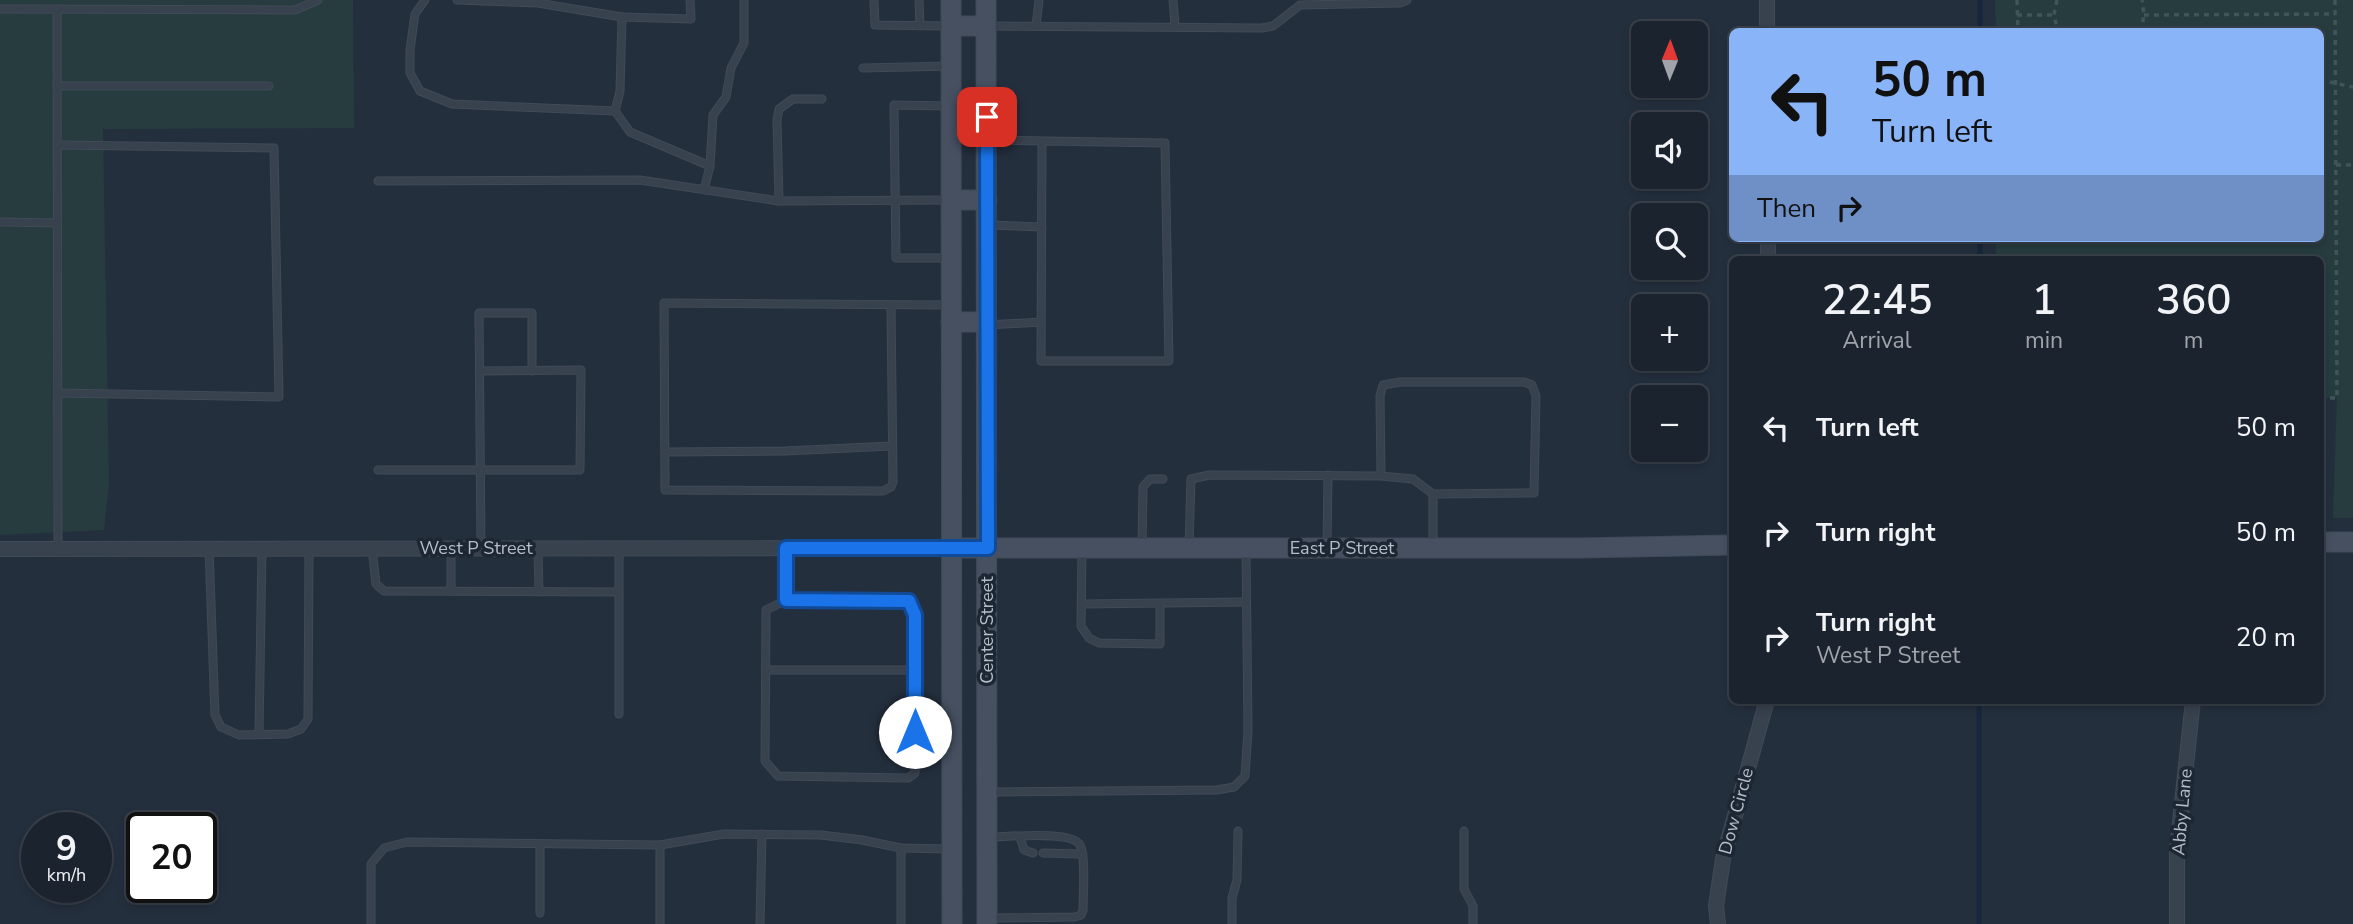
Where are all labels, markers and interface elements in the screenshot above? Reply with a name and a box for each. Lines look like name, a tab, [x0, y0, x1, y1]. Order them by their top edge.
north arrow	[1631, 21, 1708, 98]
map controls	[1631, 21, 1708, 462]
text: 50 m	[1872, 46, 1987, 113]
icon: left	[1757, 56, 1848, 147]
pin	[957, 87, 1017, 147]
icon: arrive	[968, 98, 1006, 136]
text: Turn left	[1872, 110, 1992, 153]
button: sound	[1631, 112, 1708, 189]
icon: right	[1830, 189, 1868, 227]
text: Then	[1757, 191, 1816, 226]
button: search	[1631, 203, 1708, 280]
text: 22:45	[1822, 272, 1932, 329]
text: 1	[2031, 272, 2057, 329]
text: 360	[2156, 272, 2231, 329]
button: +	[1631, 294, 1708, 371]
text: Arrival	[1842, 325, 1912, 356]
text: min	[2025, 325, 2063, 356]
text: m	[2184, 325, 2203, 356]
button: −	[1631, 385, 1708, 462]
icon: left	[1757, 409, 1795, 447]
text: Turn left	[1816, 410, 1919, 445]
text: 50 m	[2236, 410, 2296, 445]
icon: right	[1757, 514, 1795, 552]
text: Turn right	[1816, 515, 1935, 550]
text: 50 m	[2236, 515, 2296, 550]
street label: West P Street	[420, 536, 533, 560]
street label: East P Street	[1290, 536, 1395, 560]
street label: Center Street	[975, 576, 999, 684]
text: Turn right	[1816, 605, 1935, 640]
icon: right	[1757, 619, 1795, 657]
text: 20 m	[2236, 620, 2296, 655]
text: West P Street	[1816, 640, 1960, 671]
position arrow	[878, 695, 952, 769]
street label: Dow Circle	[1713, 765, 1759, 857]
street label: Abby Lane	[2166, 768, 2198, 856]
speed limit sign: 20	[126, 812, 217, 903]
text: 9	[56, 825, 77, 872]
text: km/h	[47, 863, 86, 887]

